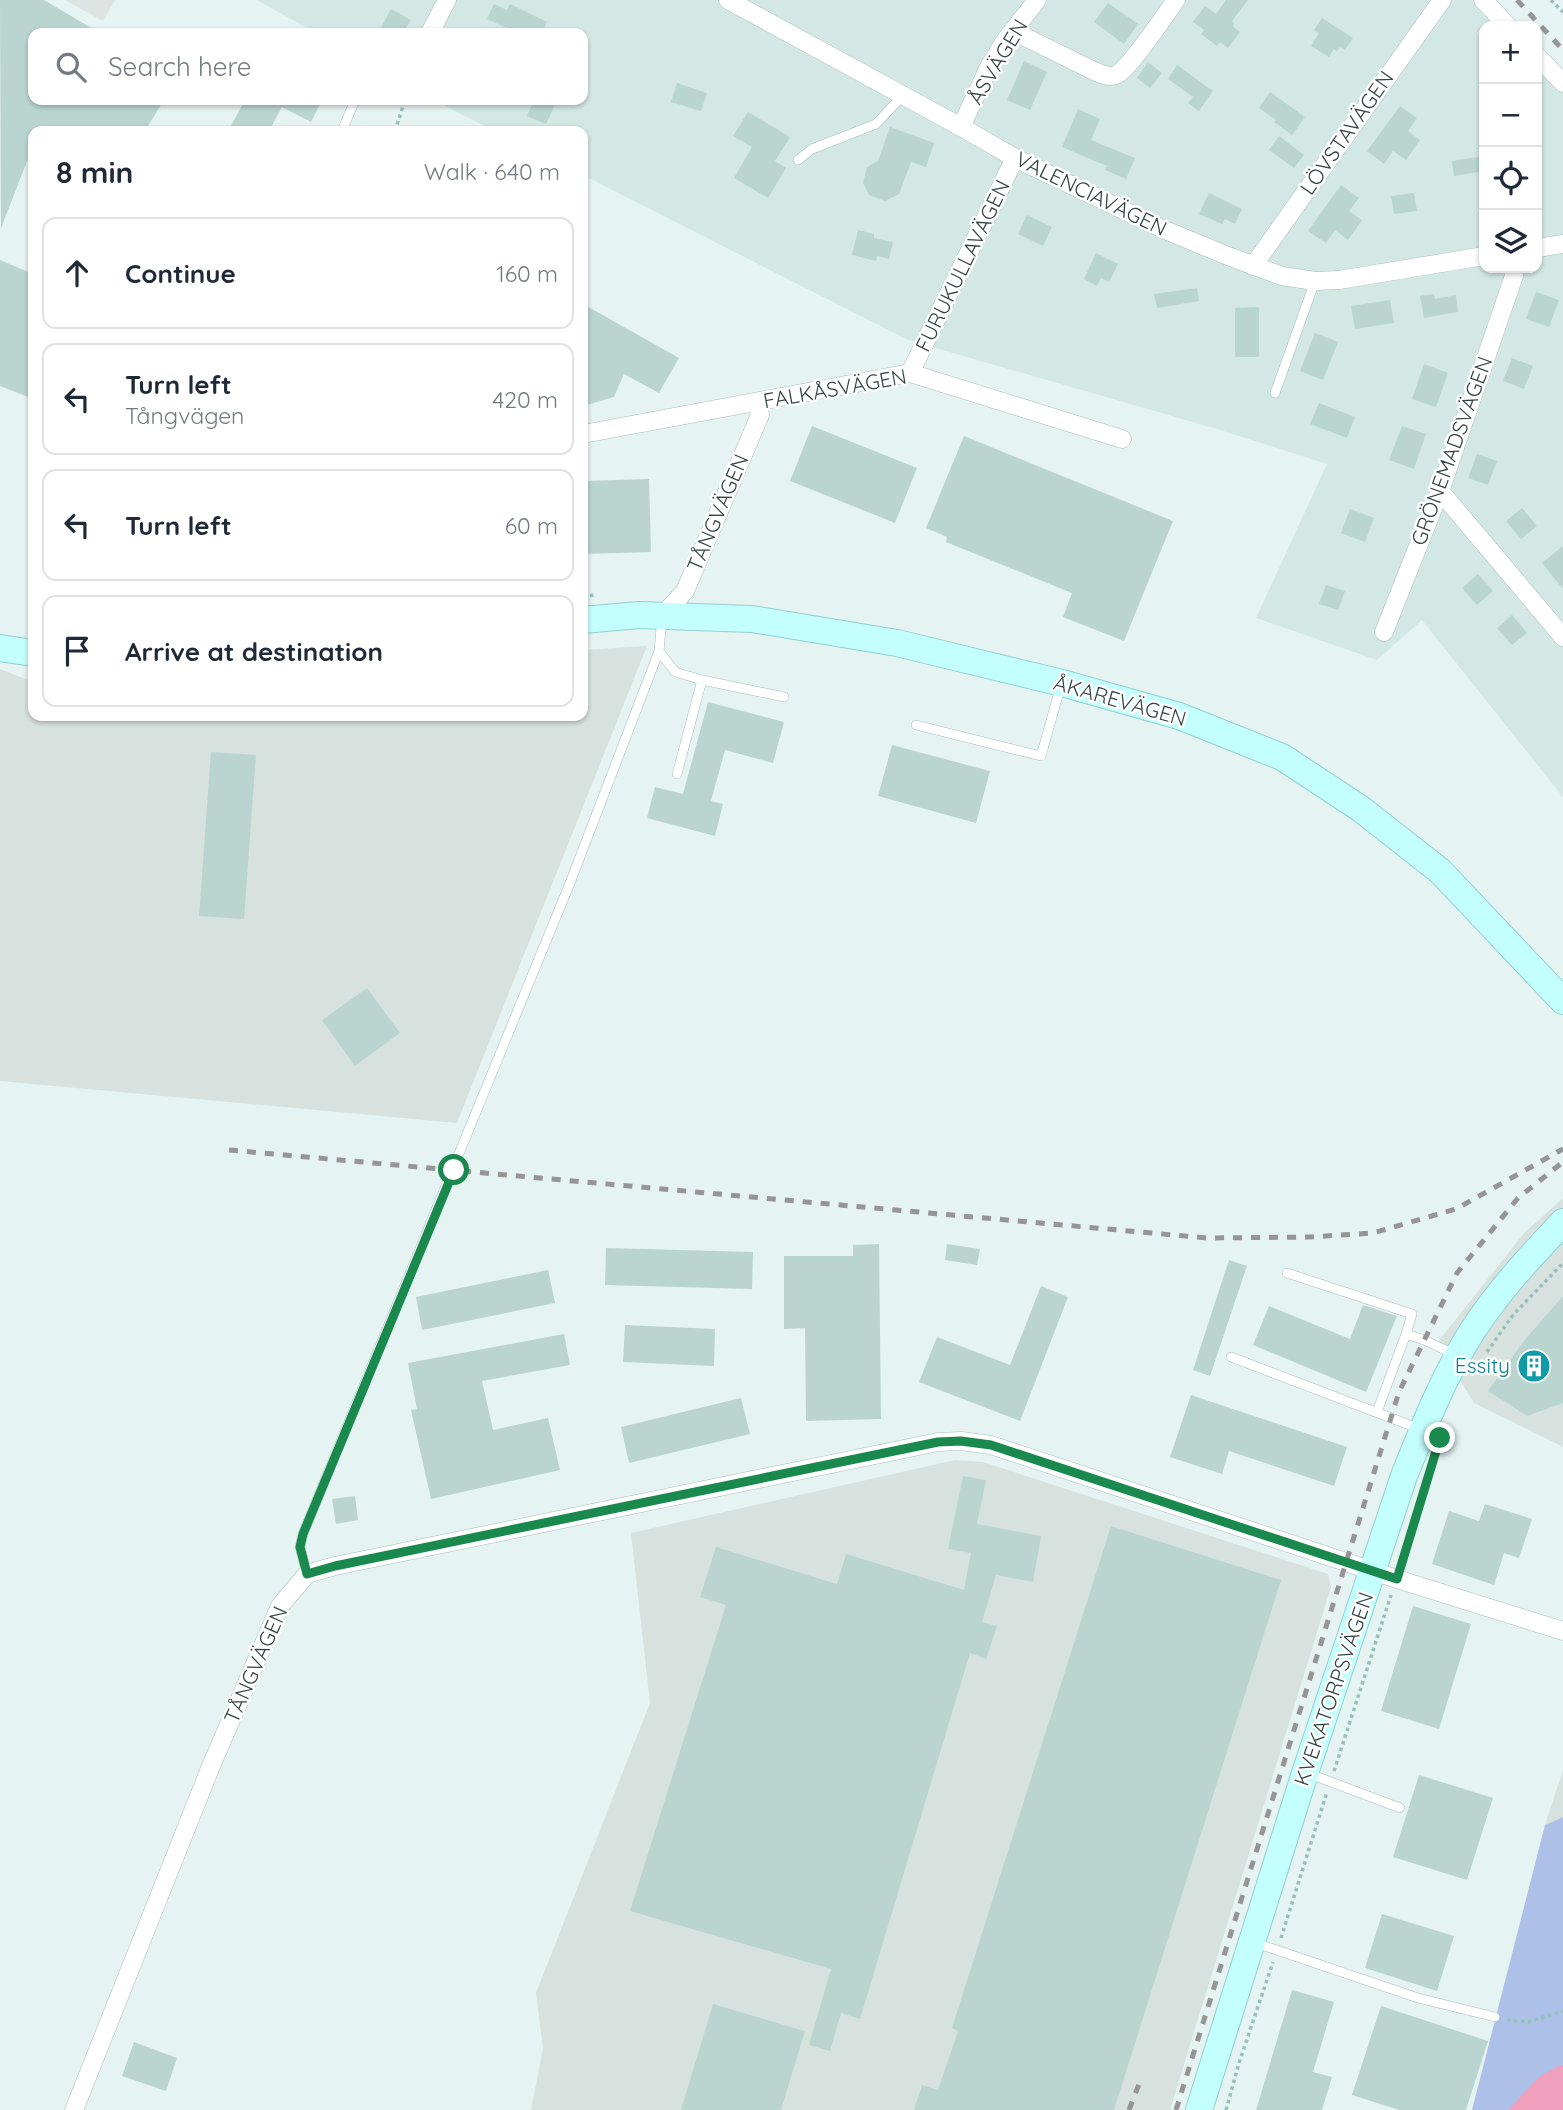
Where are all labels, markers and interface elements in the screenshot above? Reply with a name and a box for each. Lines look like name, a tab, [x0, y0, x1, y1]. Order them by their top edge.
street label: ÅSVÄGEN	[962, 14, 1033, 109]
map controls	[1479, 21, 1542, 273]
button: +	[1479, 21, 1542, 84]
search box	[28, 28, 588, 105]
icon: search	[52, 48, 90, 86]
text: Search here	[108, 50, 252, 83]
street label: LÖVSTAVÄGEN	[1294, 65, 1399, 199]
button: −	[1479, 84, 1542, 147]
street label: VALENCIAVÄGEN	[1011, 145, 1171, 241]
button: locate	[1479, 147, 1542, 210]
text: 8 min	[56, 153, 133, 191]
text: Walk · 640 m	[424, 157, 560, 186]
street label: FURUKULLAVÄGEN	[909, 175, 1015, 356]
button: layers	[1479, 210, 1542, 273]
icon: ahead	[58, 254, 96, 292]
text: Continue	[125, 257, 236, 290]
text: 160 m	[496, 259, 558, 288]
street label: GRÖNEMADSVÄGEN	[1405, 353, 1497, 549]
street label: FALKÅSVÄGEN	[761, 363, 908, 413]
text: Turn left	[125, 368, 232, 401]
icon: left	[58, 380, 96, 418]
text: 420 m	[492, 385, 558, 414]
text: Tångvägen	[125, 401, 244, 430]
street label: TÅNGVÄGEN	[681, 450, 754, 575]
icon: left	[58, 506, 96, 544]
text: Turn left	[125, 509, 232, 542]
text: 60 m	[505, 511, 558, 540]
icon: arrive	[58, 632, 96, 670]
text: Arrive at destination	[125, 635, 383, 668]
street label: ÅKAREVÄGEN	[1051, 669, 1190, 731]
route start	[438, 1154, 469, 1185]
building icon: Essity	[1515, 1347, 1553, 1385]
place label: Essity	[1455, 1352, 1510, 1378]
route end	[1424, 1422, 1455, 1453]
street label: KVEKATORPSVÄGEN	[1288, 1589, 1378, 1789]
street label: TÅNGVÄGEN	[218, 1602, 292, 1727]

